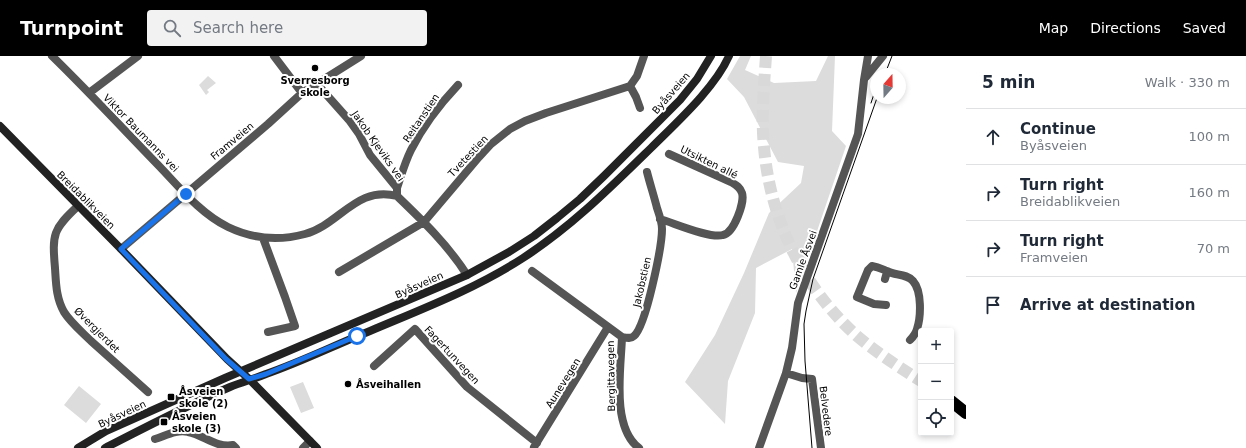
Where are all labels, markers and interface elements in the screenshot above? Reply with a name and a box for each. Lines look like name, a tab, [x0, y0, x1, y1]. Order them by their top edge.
search box	[147, 10, 427, 46]
text: Turnpoint	[20, 17, 123, 39]
icon: search	[161, 17, 183, 39]
text: Search here	[193, 19, 283, 37]
text: Map	[1039, 20, 1068, 36]
text: Directions	[1090, 20, 1161, 36]
text: Saved	[1183, 20, 1226, 36]
marker: Sverresborg skole	[310, 63, 320, 73]
north arrow	[870, 68, 906, 104]
street label: Byåsveien	[649, 69, 692, 116]
text: 5 min	[982, 72, 1035, 92]
place label: Sverresborg skole	[280, 75, 350, 98]
text: Walk · 330 m	[1145, 75, 1230, 90]
street label: Viktor Baumanns vei	[101, 92, 181, 174]
street label: Reitanstien	[401, 92, 441, 144]
street label: Jakob Kjeviks vei	[349, 108, 406, 183]
street label: Framveien	[208, 120, 256, 162]
text: Continue	[1020, 120, 1096, 138]
icon: ahead	[982, 126, 1004, 148]
text: 100 m	[1188, 129, 1230, 144]
street label: Tvetestien	[445, 133, 490, 180]
text: Byåsveien	[1020, 138, 1087, 153]
street label: Utsikten allé	[679, 143, 739, 181]
street label: Breidablikveien	[55, 169, 117, 231]
text: Turn right	[1020, 176, 1104, 194]
icon: right	[982, 182, 1004, 204]
route end	[177, 185, 195, 203]
text: 160 m	[1188, 185, 1230, 200]
text: Breidablikveien	[1020, 194, 1120, 209]
street label: Gamle Åsvei	[786, 228, 819, 291]
text: Turn right	[1020, 232, 1104, 250]
icon: right	[982, 238, 1004, 260]
text: 70 m	[1197, 241, 1230, 256]
text: Framveien	[1020, 250, 1088, 265]
street label: Jakobstien	[631, 256, 653, 309]
street label: Byåsveien	[393, 269, 445, 300]
icon: arrive	[982, 294, 1004, 316]
text: Arrive at destination	[1020, 296, 1195, 314]
street label: Øvergjerdet	[72, 305, 122, 355]
street label: Fagertunvegen	[422, 324, 482, 386]
route start	[348, 327, 366, 345]
map controls	[918, 328, 954, 436]
button: +	[918, 328, 954, 364]
street label: Bergittavegen	[605, 340, 617, 412]
street label: Aunevegen	[543, 356, 583, 410]
button: −	[918, 364, 954, 400]
place label: Åsveihallen	[356, 378, 421, 390]
marker: Åsveihallen	[343, 379, 353, 389]
place label: Åsveien skole (2)	[179, 385, 228, 409]
street label: Belvedere	[817, 385, 835, 437]
marker: Åsveien skole (2)	[166, 392, 176, 402]
street label: Byåsveien	[96, 397, 148, 430]
button: locate	[918, 400, 954, 436]
place label: Åsveien skole (3)	[172, 410, 221, 434]
marker: Åsveien skole (3)	[159, 417, 169, 427]

